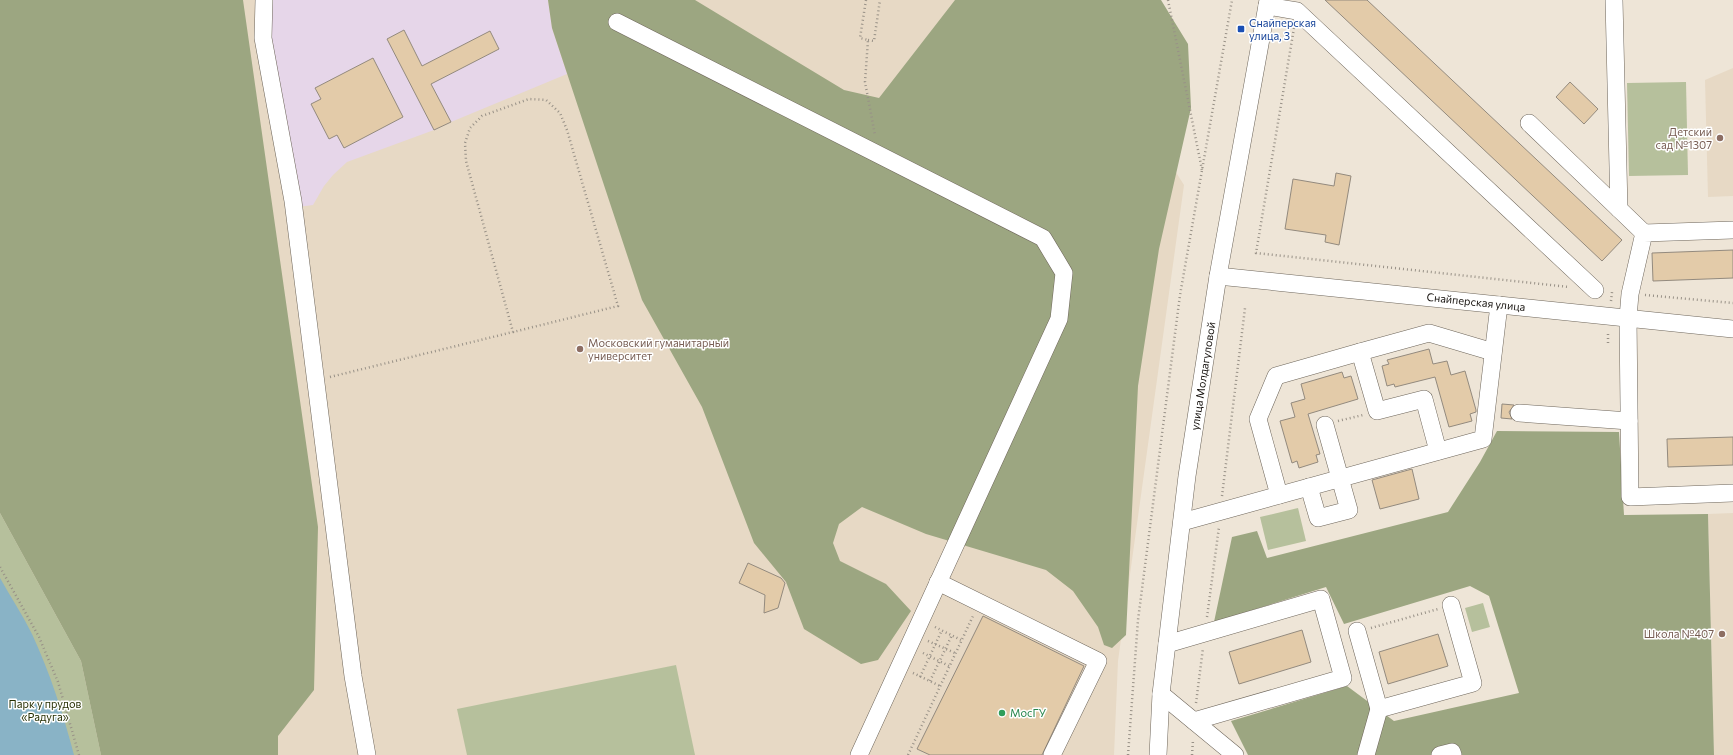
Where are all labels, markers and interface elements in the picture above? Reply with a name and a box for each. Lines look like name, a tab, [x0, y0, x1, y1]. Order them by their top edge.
place label: Снайперская улица, 3	[1249, 16, 1316, 42]
marker: Снайперская улица, 3	[1236, 24, 1246, 34]
place label: Детский сад №1307	[1655, 125, 1712, 151]
marker: Детский сад №1307	[1715, 133, 1725, 143]
street label: Снайперская улица	[1426, 290, 1526, 313]
street label: улица Молдагуловой	[1188, 321, 1217, 431]
place label: Московский гуманитарный университет	[588, 336, 729, 362]
marker: Московский гуманитарный университет	[575, 344, 585, 354]
place label: Школа №407	[1644, 627, 1714, 640]
marker: Школа №407	[1717, 629, 1727, 639]
park label: Парк у прудов «Радуга»	[9, 697, 82, 723]
place label: МосГУ	[1010, 706, 1047, 719]
marker: МосГУ	[997, 708, 1007, 718]

